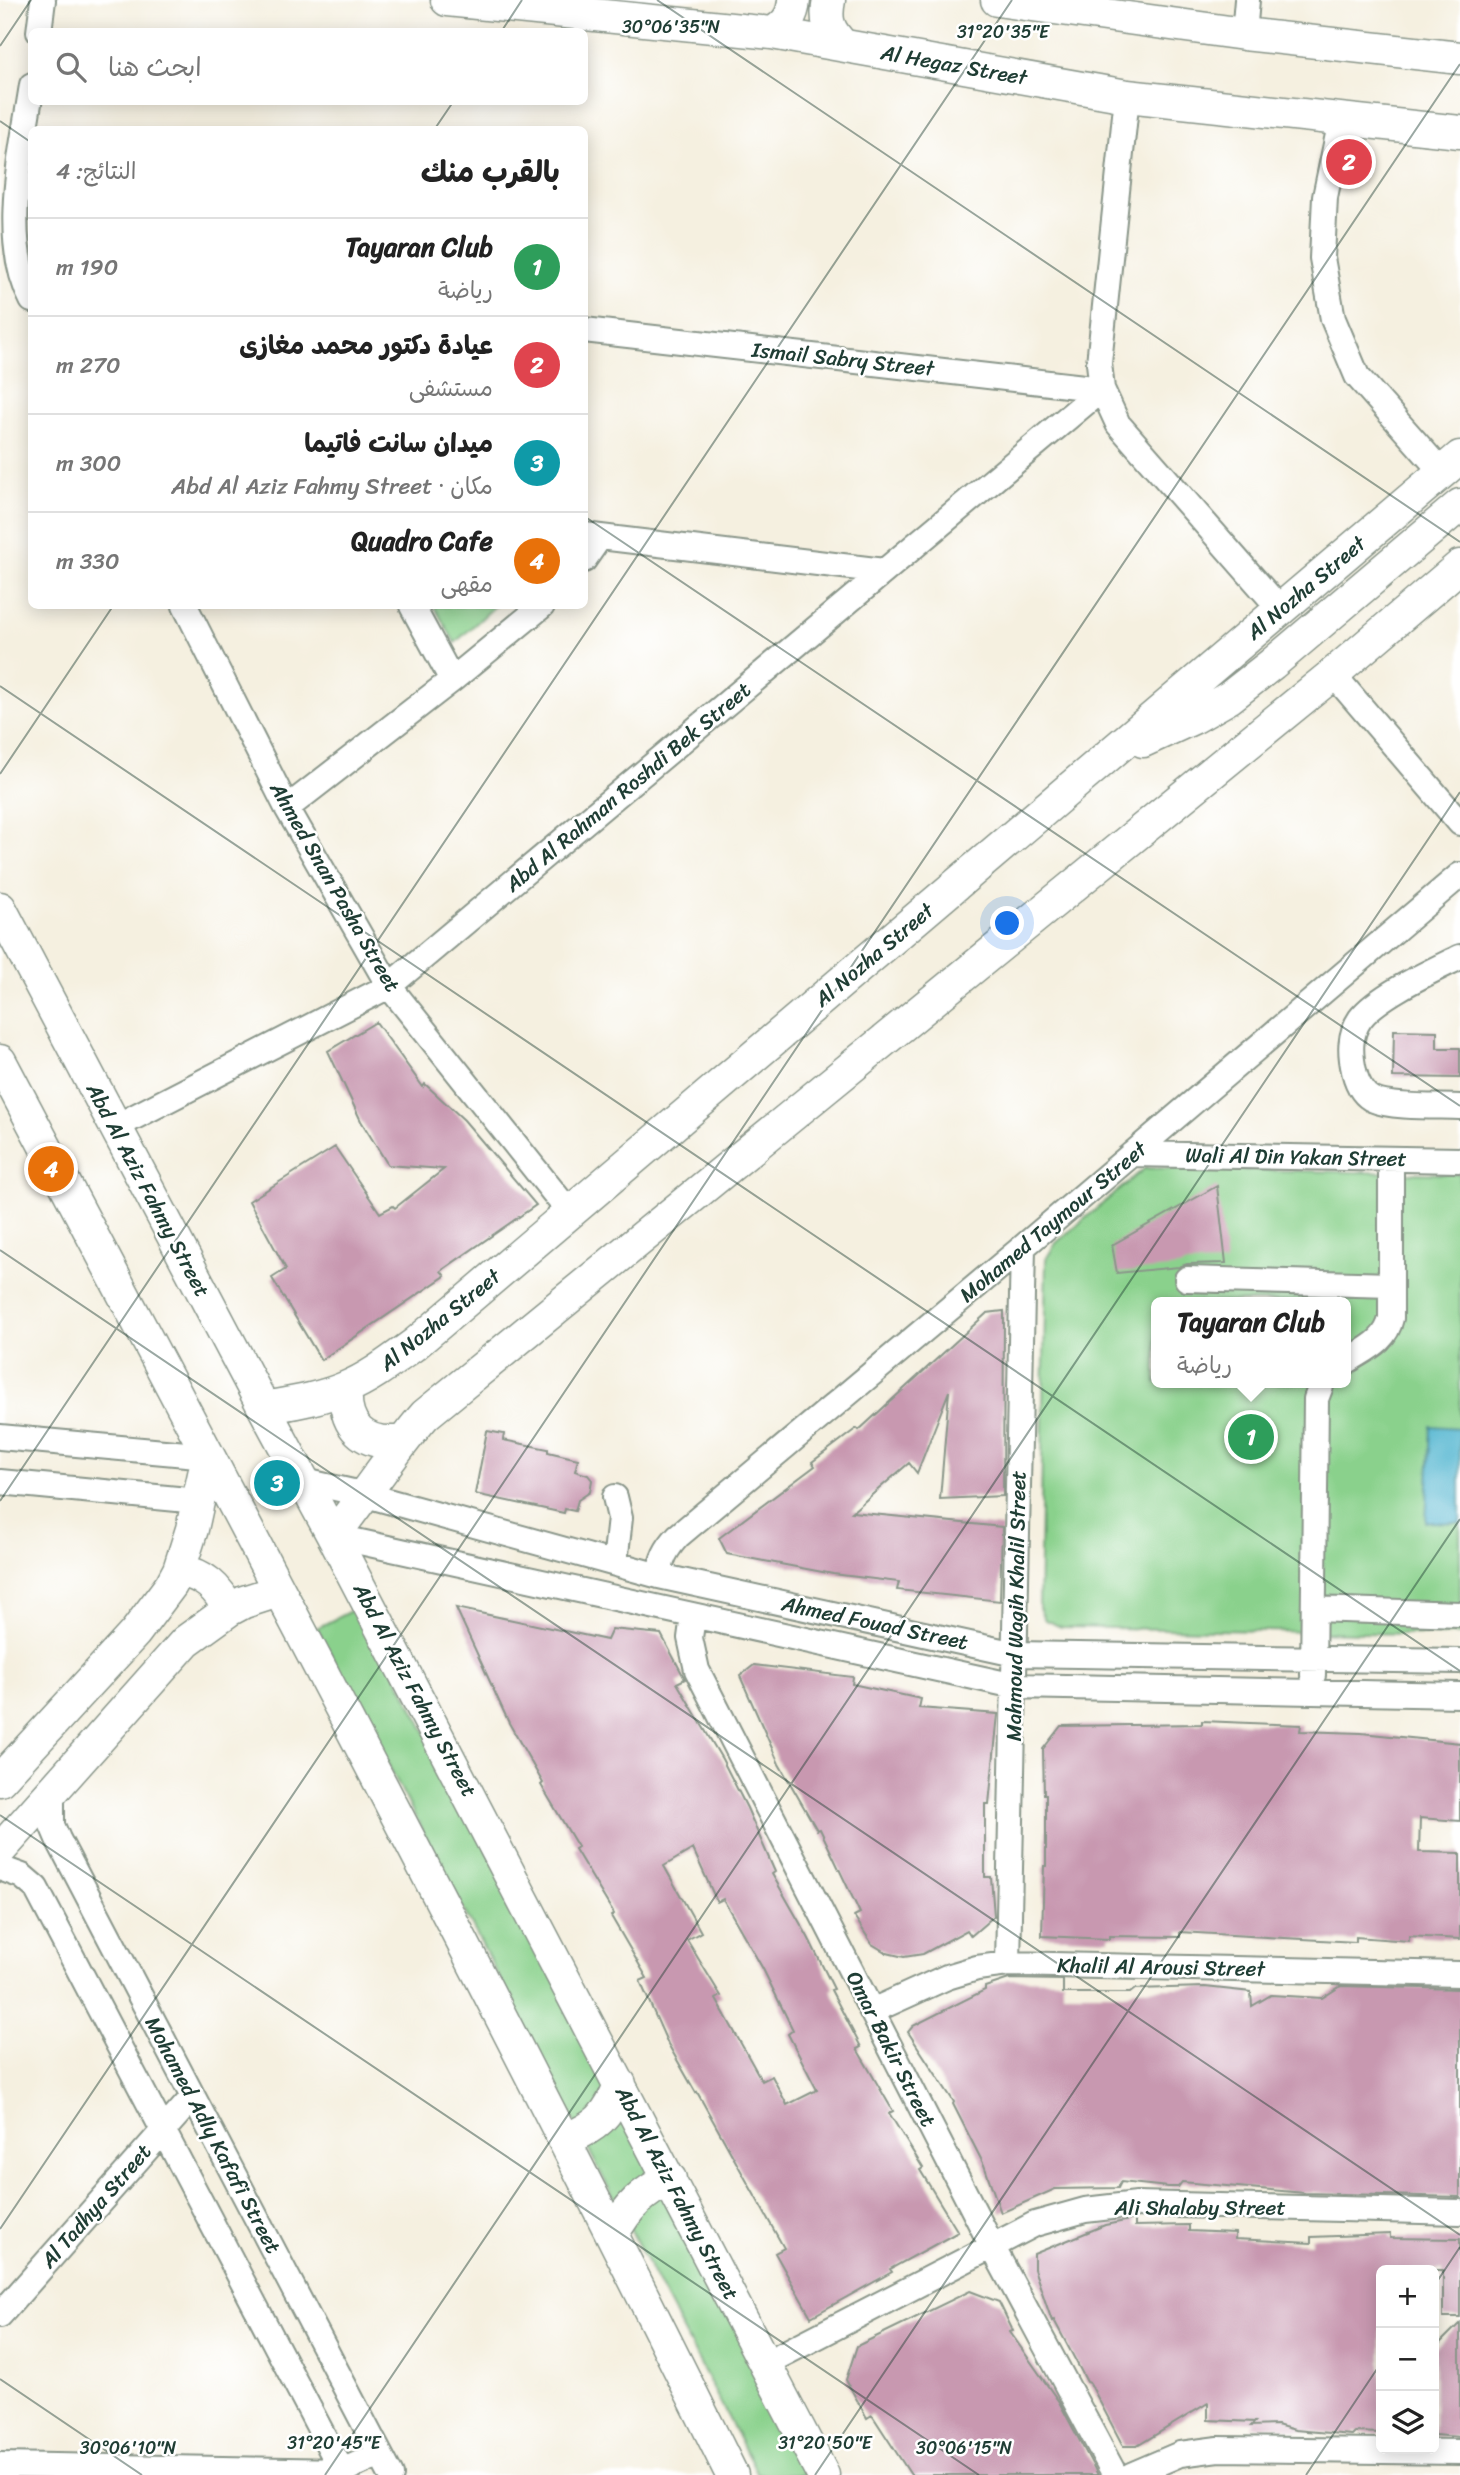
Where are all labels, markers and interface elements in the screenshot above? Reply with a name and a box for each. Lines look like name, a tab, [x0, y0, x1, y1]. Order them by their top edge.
text: 30°06'35"N	[622, 11, 721, 43]
text: 31°20'35"E	[957, 16, 1050, 48]
search box	[28, 28, 588, 105]
street label: Al Hegaz Street	[877, 33, 1032, 97]
text: ابحث هنا	[108, 44, 202, 90]
icon: search	[52, 48, 90, 86]
pin: 2	[1326, 136, 1372, 188]
text: بالقرب منك	[421, 145, 560, 199]
text: النتائج: 4	[56, 151, 136, 192]
text: Tayaran Club	[345, 224, 493, 270]
text: 190 m	[56, 247, 118, 288]
text: 1	[532, 247, 542, 288]
text: رياضة	[438, 270, 493, 311]
text: عيادة دكتور محمد مغازى	[239, 322, 493, 368]
street label: Ismail Sabry Street	[749, 330, 938, 388]
text: 270 m	[56, 345, 121, 386]
text: 2	[530, 345, 544, 386]
text: مستشفى	[409, 368, 493, 409]
text: ميدان سانت فاتيما	[304, 420, 493, 466]
text: 300 m	[56, 443, 121, 484]
text: 3	[531, 443, 543, 484]
text: مكان · Abd Al Aziz Fahmy Street	[171, 466, 493, 507]
text: Quadro Cafe	[351, 518, 493, 564]
street label: Al Nozha Street	[1236, 525, 1376, 651]
text: 330 m	[56, 541, 119, 582]
text: 4	[530, 541, 544, 582]
text: مقهى	[440, 564, 493, 605]
street label: Abd Al Rahman Roshdi Bek Street	[495, 672, 760, 903]
street label: Ahmed Snan Pasha Street	[259, 774, 411, 999]
street label: Al Nozha Street	[804, 892, 944, 1018]
your location	[990, 906, 1024, 940]
street label: Abd Al Aziz Fahmy Street	[75, 1075, 221, 1304]
street label: Mohamed Taymour Street	[950, 1130, 1157, 1313]
street label: Wali Al Din Yakan Street	[1185, 1136, 1407, 1178]
pin: 4	[28, 1143, 74, 1195]
street label: Al Nozha Street	[370, 1258, 511, 1382]
popup	[1151, 1297, 1351, 1388]
text: Tayaran Club	[1177, 1299, 1325, 1345]
text: رياضة	[1177, 1345, 1232, 1386]
pin: 1	[1228, 1411, 1274, 1463]
pin: 3	[254, 1457, 300, 1509]
street label: Mahmoud Wagih Khalil Street	[995, 1470, 1037, 1742]
street label: Abd Al Aziz Fahmy Street	[342, 1575, 488, 1804]
street label: Ahmed Fouad Street	[777, 1584, 972, 1661]
street label: Khalil Al Arousi Street	[1057, 1946, 1267, 1988]
street label: Omar Bakir Street	[835, 1964, 947, 2134]
street label: Mohamed Adly Kafafi Street	[134, 2009, 292, 2261]
street label: Abd Al Aziz Fahmy Street	[604, 2078, 750, 2307]
street label: Al Tadhya Street	[30, 2135, 161, 2278]
street label: Ali Shalaby Street	[1113, 2189, 1286, 2227]
map controls	[1376, 2265, 1439, 2454]
button: +	[1376, 2265, 1439, 2328]
button: −	[1376, 2328, 1439, 2391]
button: layers	[1376, 2391, 1439, 2454]
text: 31°20'45"E	[287, 2427, 382, 2459]
text: 31°20'50"E	[778, 2427, 873, 2459]
text: 30°06'10"N	[80, 2432, 177, 2464]
text: 30°06'15"N	[916, 2432, 1012, 2464]

